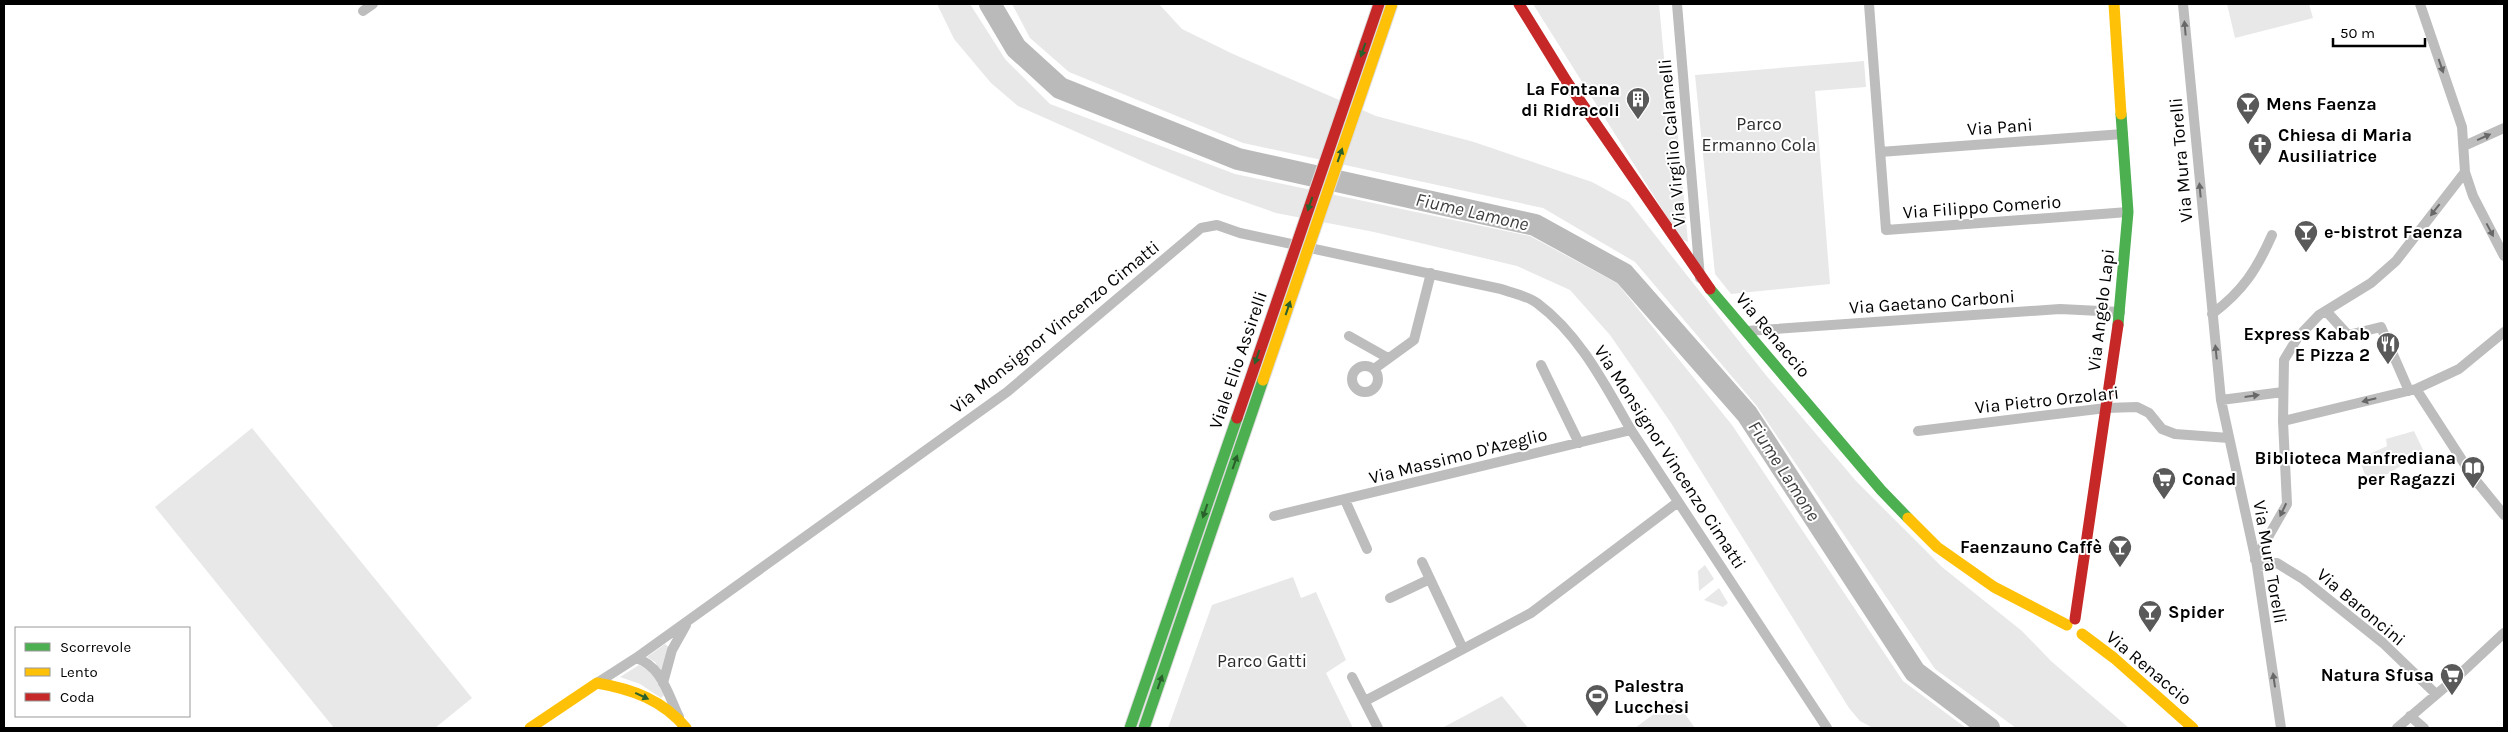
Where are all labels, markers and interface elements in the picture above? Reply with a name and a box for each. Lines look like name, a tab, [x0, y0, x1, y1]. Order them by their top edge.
scale bar	[2333, 15, 2426, 47]
one-way arrow	[2181, 20, 2189, 36]
text: 50 m	[2340, 24, 2375, 42]
one-way arrow	[1359, 43, 1367, 58]
street label: Via Virgilio Calamelli	[1654, 58, 1690, 228]
one-way arrow	[2438, 59, 2445, 74]
place label: La Fontana di Ridracoli	[1521, 78, 1620, 121]
building icon: La Fontana di Ridracoli	[1625, 86, 1651, 120]
bar icon: Mens Faenza	[2235, 91, 2261, 125]
place label: Mens Faenza	[2266, 93, 2377, 115]
street label: Via Mura Torelli	[2165, 97, 2197, 223]
park label: Parco Ermanno Cola	[1701, 113, 1817, 156]
street label: Via Pani	[1966, 114, 2034, 140]
place label: Chiesa di Maria Ausiliatrice	[2278, 124, 2412, 167]
church icon: Chiesa di Maria Ausiliatrice	[2247, 132, 2273, 166]
one-way arrow	[2477, 133, 2491, 141]
one-way arrow	[1337, 147, 1345, 162]
one-way arrow	[2196, 182, 2204, 198]
water label: Fiume Lamone	[1413, 188, 1531, 236]
street label: Via Filippo Comerio	[1902, 190, 2062, 224]
one-way arrow	[1306, 196, 1313, 211]
one-way arrow	[2430, 203, 2440, 217]
bar icon: e-bistrot Faenza	[2293, 219, 2319, 253]
place label: e-bistrot Faenza	[2324, 221, 2463, 243]
one-way arrow	[2486, 223, 2494, 238]
street label: Via Monsignor Vincenzo Cimatti	[946, 236, 1164, 418]
street label: Via Angelo Lapi	[2083, 247, 2119, 373]
street label: Via Gaetano Carboni	[1848, 285, 2016, 319]
street label: Viale Elio Assirelli	[1204, 288, 1272, 432]
street label: Via Renaccio	[1731, 288, 1815, 382]
one-way arrow	[1285, 301, 1292, 316]
place label: Express Kabab E Pizza 2	[2243, 323, 2370, 366]
restaurant icon: Express Kabab E Pizza 2	[2375, 331, 2401, 365]
street label: Via Monsignor Vincenzo Cimatti	[1589, 341, 1751, 573]
one-way arrow	[2212, 344, 2220, 360]
one-way arrow	[1253, 350, 1260, 365]
street label: Via Pietro Orzolari	[1974, 381, 2120, 419]
one-way arrow	[2244, 392, 2260, 400]
one-way arrow	[2361, 396, 2376, 404]
water label: Fiume Lamone	[1743, 417, 1825, 525]
street label: Via Massimo D'Azeglio	[1367, 423, 1549, 489]
place label: Biblioteca Manfrediana per Ragazzi	[2255, 447, 2456, 490]
one-way arrow	[1231, 454, 1239, 469]
library icon: Biblioteca Manfrediana per Ragazzi	[2460, 455, 2486, 489]
supermarket icon: Conad	[2151, 466, 2177, 500]
place label: Conad	[2182, 468, 2236, 490]
street label: Via Mura Torelli	[2248, 498, 2292, 626]
one-way arrow	[2279, 502, 2288, 517]
one-way arrow	[1200, 504, 1208, 519]
bar icon: Faenzauno Caffè	[2107, 534, 2133, 568]
place label: Faenzauno Caffè	[1960, 536, 2102, 558]
street label: Via Baroncini	[2312, 564, 2410, 650]
bar icon: Spider	[2137, 599, 2163, 633]
place label: Spider	[2168, 601, 2224, 623]
street label: Via Renaccio	[2102, 626, 2196, 710]
legend	[15, 627, 190, 717]
text: Scorrevole	[60, 638, 131, 656]
park label: Parco Gatti	[1217, 650, 1307, 672]
supermarket icon: Natura Sfusa	[2439, 662, 2465, 696]
text: Lento	[60, 663, 98, 681]
place label: Natura Sfusa	[2321, 664, 2434, 686]
one-way arrow	[2269, 672, 2277, 688]
one-way arrow	[1156, 674, 1164, 689]
place label: Palestra Lucchesi	[1614, 675, 1689, 718]
sports icon: Palestra Lucchesi	[1584, 683, 1610, 717]
text: Coda	[60, 688, 95, 706]
one-way arrow	[635, 692, 649, 700]

